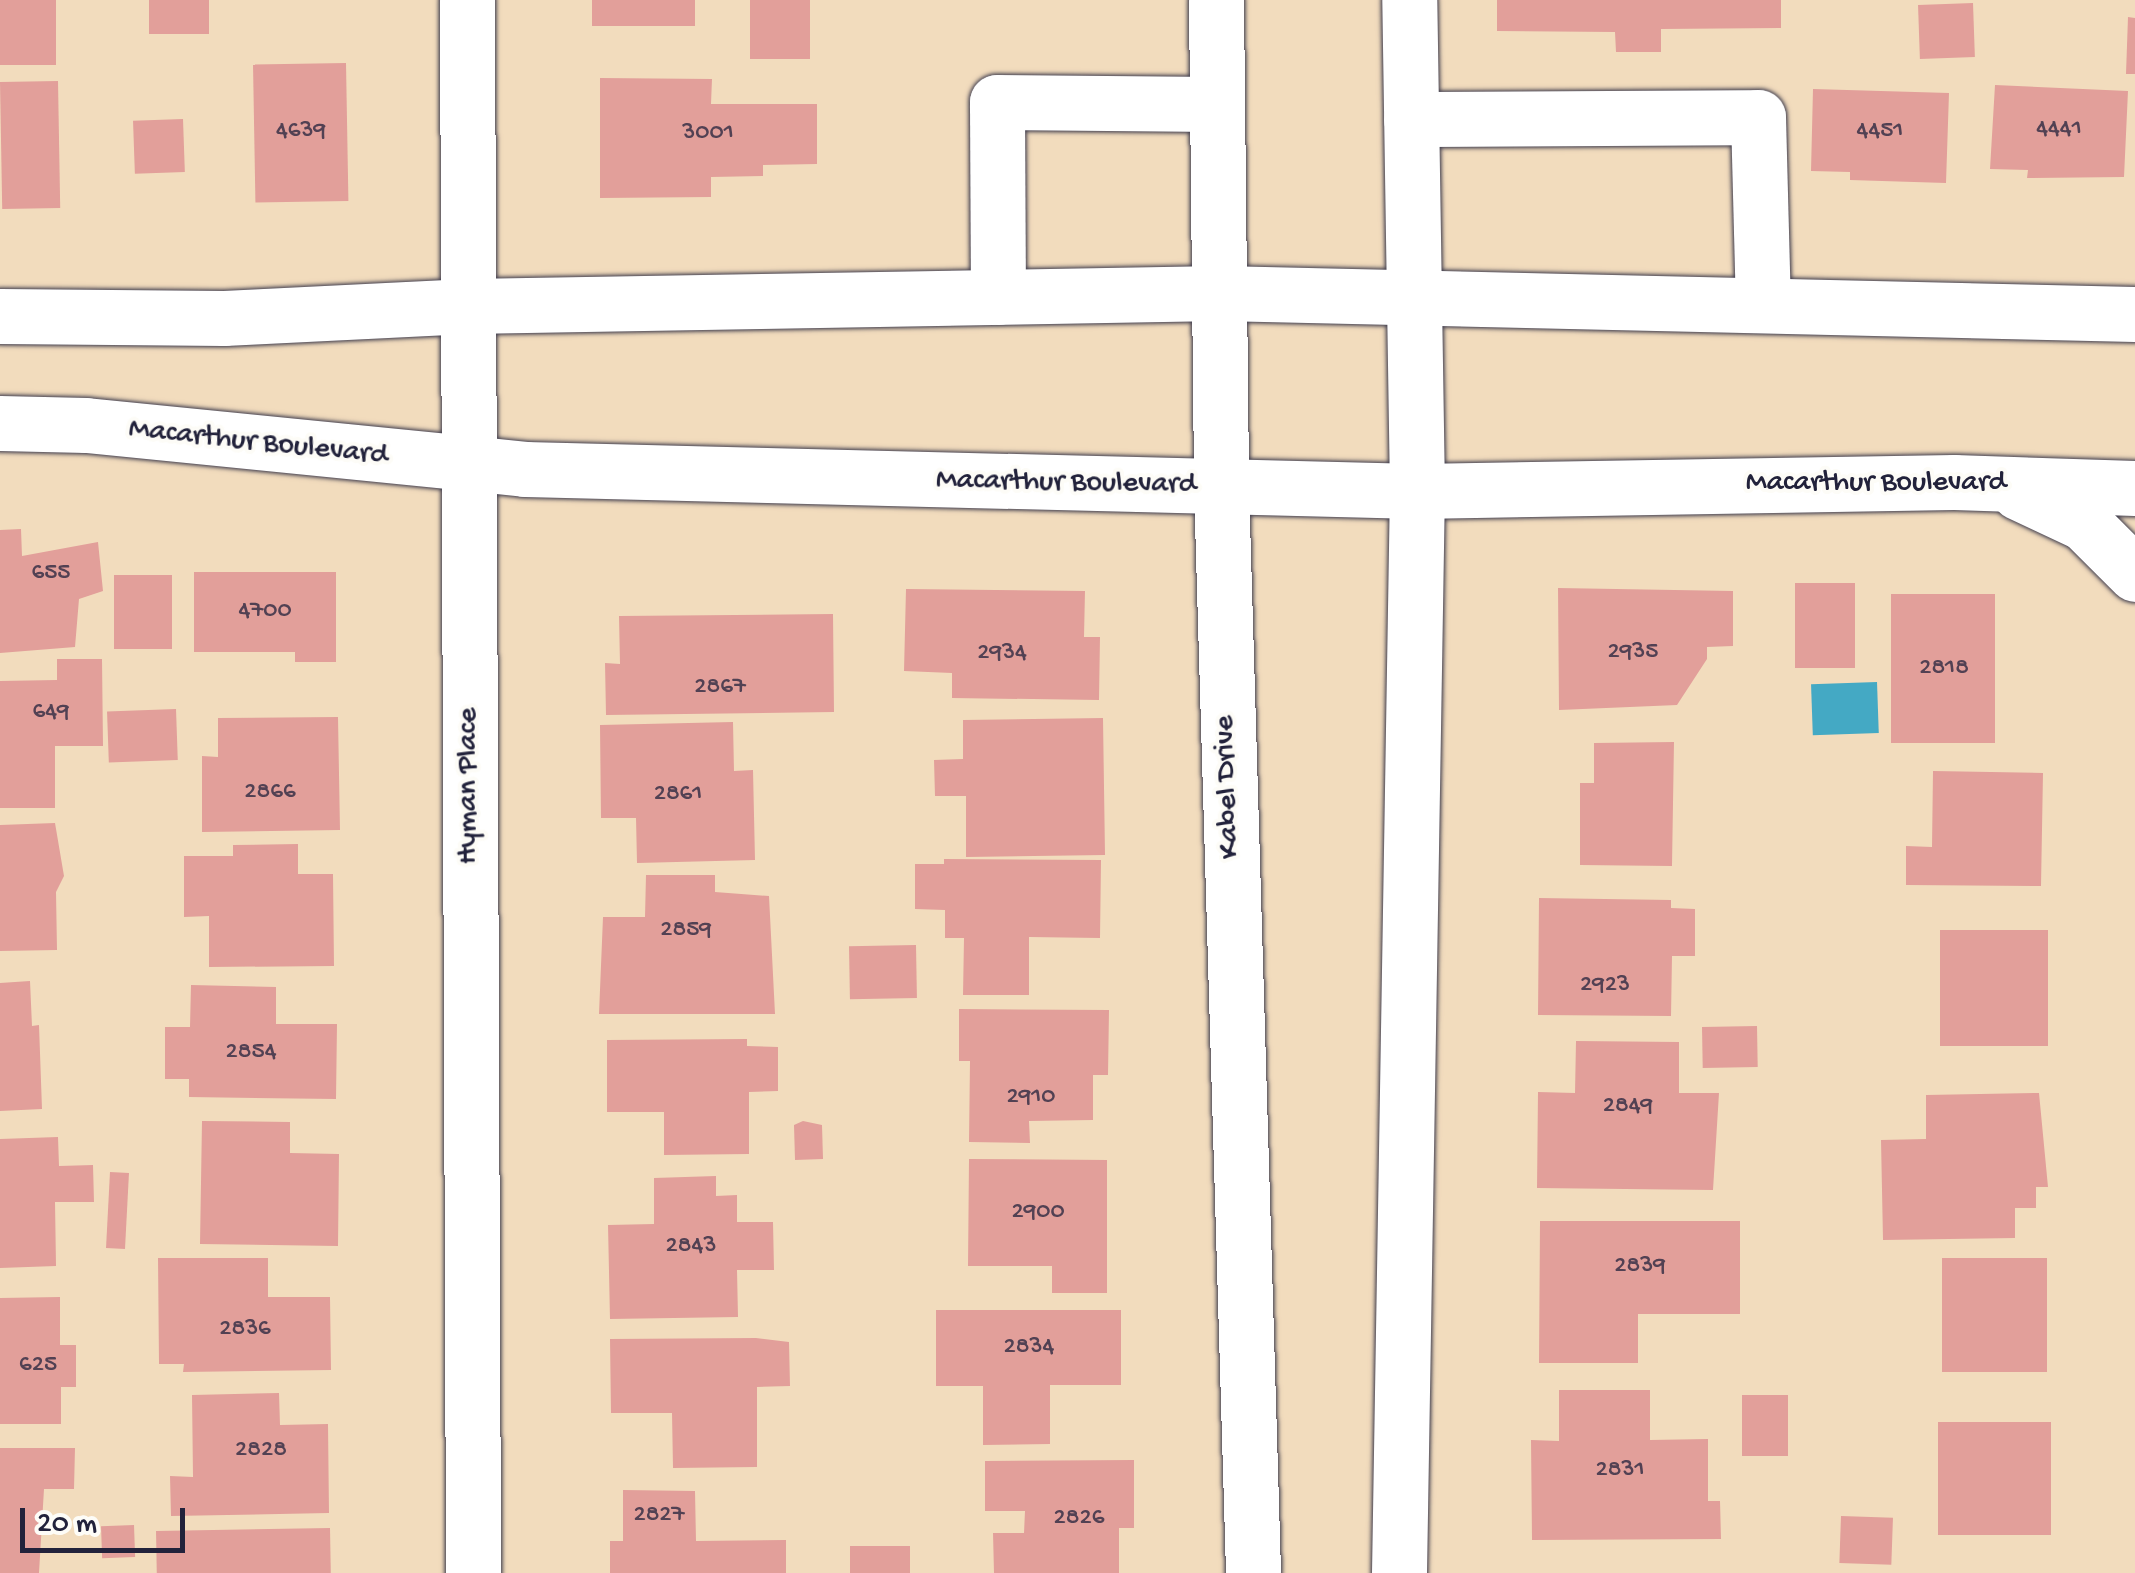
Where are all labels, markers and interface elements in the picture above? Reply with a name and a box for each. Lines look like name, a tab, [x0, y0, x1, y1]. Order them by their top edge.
house number: 4441	[2036, 115, 2082, 145]
house number: 4639	[276, 117, 326, 147]
house number: 4451	[1857, 117, 1903, 147]
house number: 3001	[682, 119, 734, 149]
street label: Macarthur Boulevard	[127, 412, 389, 476]
street label: Macarthur Boulevard	[936, 464, 1196, 504]
street label: Macarthur Boulevard	[1746, 466, 2006, 502]
house number: 655	[32, 559, 70, 589]
house number: 4700	[238, 597, 292, 627]
house number: 2935	[1608, 638, 1658, 668]
house number: 2934	[977, 639, 1027, 669]
house number: 2818	[1919, 654, 1969, 684]
house number: 2867	[694, 673, 746, 703]
house number: 649	[32, 698, 70, 728]
street label: Hyman Place	[452, 708, 488, 864]
street label: Kabel Drive	[1209, 715, 1249, 859]
house number: 2866	[244, 778, 296, 808]
house number: 2861	[654, 780, 702, 810]
house number: 2859	[660, 916, 712, 946]
house number: 2923	[1580, 971, 1630, 1001]
house number: 2854	[226, 1038, 276, 1068]
house number: 2910	[1006, 1083, 1056, 1113]
house number: 2849	[1603, 1092, 1653, 1122]
house number: 2900	[1011, 1198, 1065, 1228]
house number: 2843	[666, 1232, 716, 1262]
house number: 2839	[1614, 1252, 1666, 1282]
house number: 2836	[219, 1315, 271, 1345]
house number: 2834	[1004, 1333, 1054, 1363]
house number: 625	[19, 1351, 57, 1381]
house number: 2828	[235, 1436, 287, 1466]
house number: 2831	[1595, 1456, 1645, 1486]
scale bar	[25, 1488, 190, 1550]
house number: 2827	[633, 1501, 685, 1531]
house number: 2826	[1054, 1504, 1104, 1534]
text: 20 m	[37, 1508, 97, 1543]

